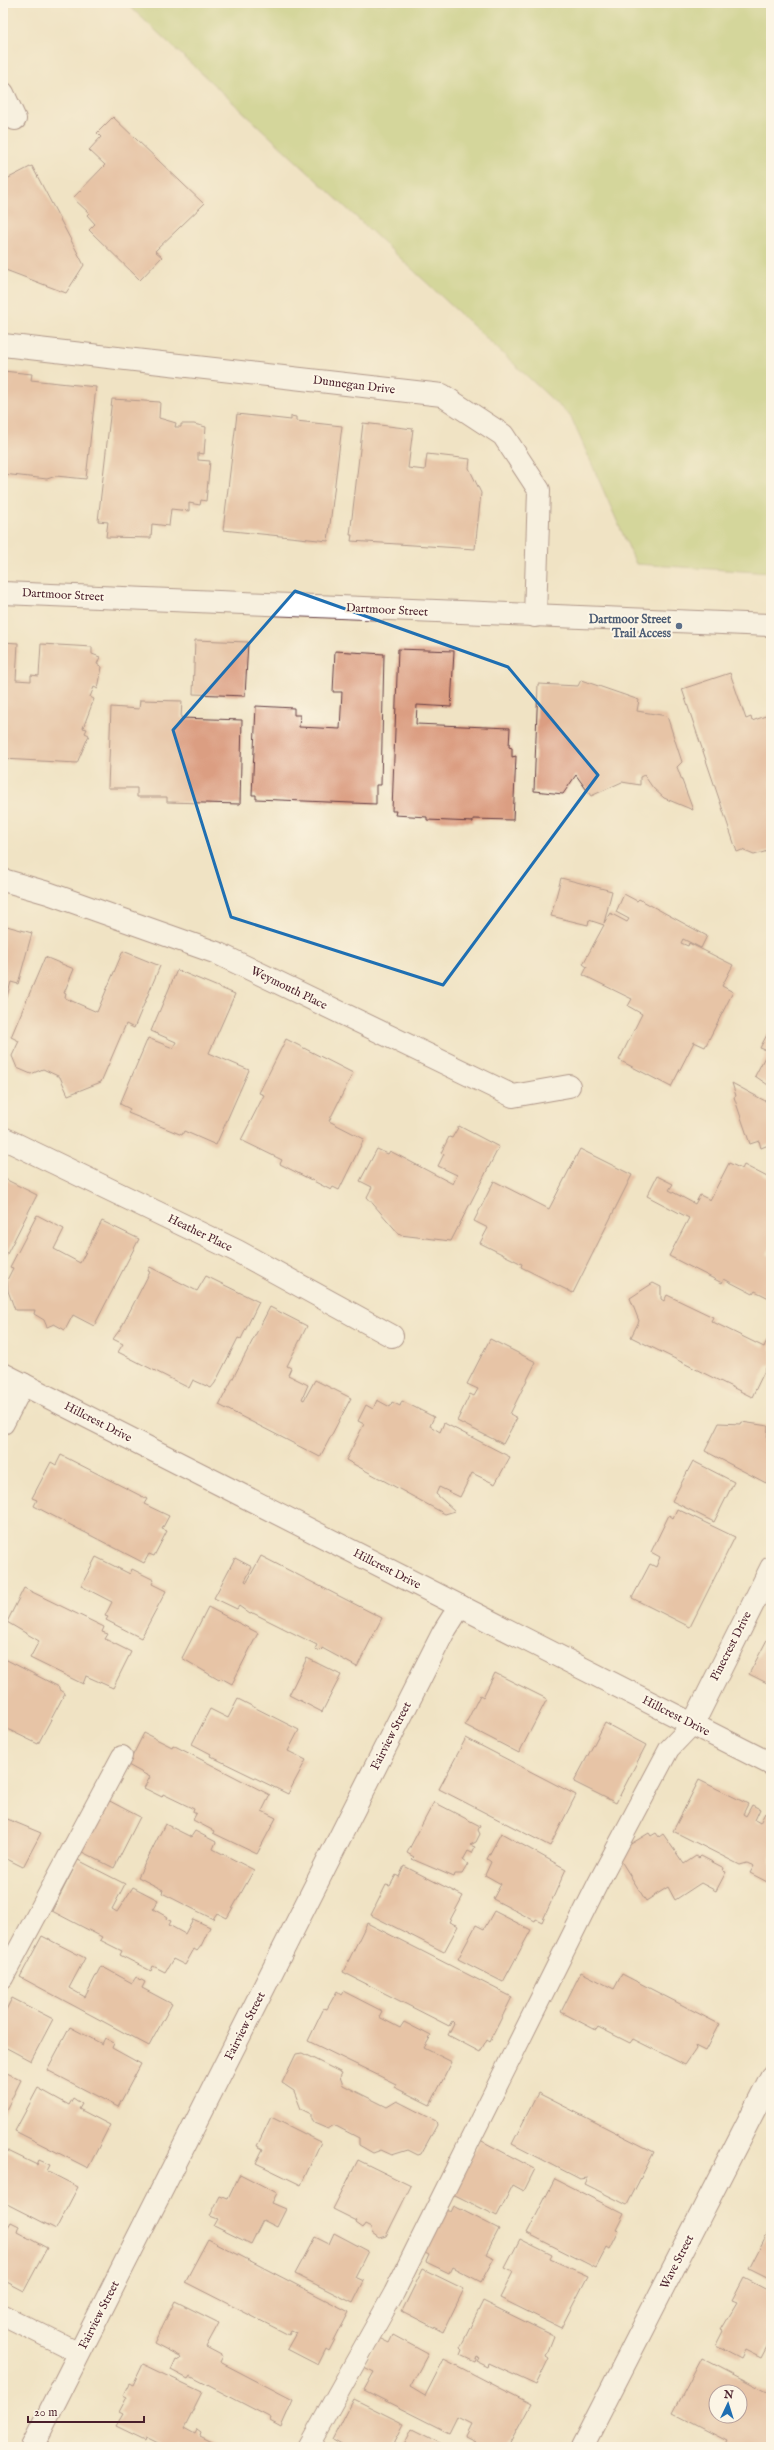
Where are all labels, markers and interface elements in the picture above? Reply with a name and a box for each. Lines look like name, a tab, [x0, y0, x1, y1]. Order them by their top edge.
street label: Dunnegan Drive	[312, 373, 396, 398]
street label: Dartmoor Street	[22, 585, 104, 605]
street label: Dartmoor Street	[346, 600, 428, 620]
place label: Dartmoor Street Trail Access	[589, 612, 672, 641]
marker: Dartmoor Street Trail Access	[674, 621, 684, 631]
street label: Weymouth Place	[248, 963, 330, 1013]
street label: Heather Place	[165, 1211, 235, 1255]
street label: Hillcrest Drive	[62, 1399, 135, 1446]
street label: Hillcrest Drive	[351, 1546, 424, 1593]
street label: Pinecrest Drive	[707, 1608, 755, 1683]
street label: Hillcrest Drive	[640, 1693, 713, 1740]
street label: Fairview Street	[367, 1699, 415, 1773]
street label: Fairview Street	[221, 1989, 269, 2063]
street label: Wave Street	[657, 2232, 697, 2292]
street label: Fairview Street	[75, 2278, 123, 2352]
north arrow	[708, 2384, 748, 2424]
text: N	[722, 2388, 734, 2402]
scale bar	[28, 2398, 144, 2424]
text: 20 m	[34, 2405, 57, 2420]

